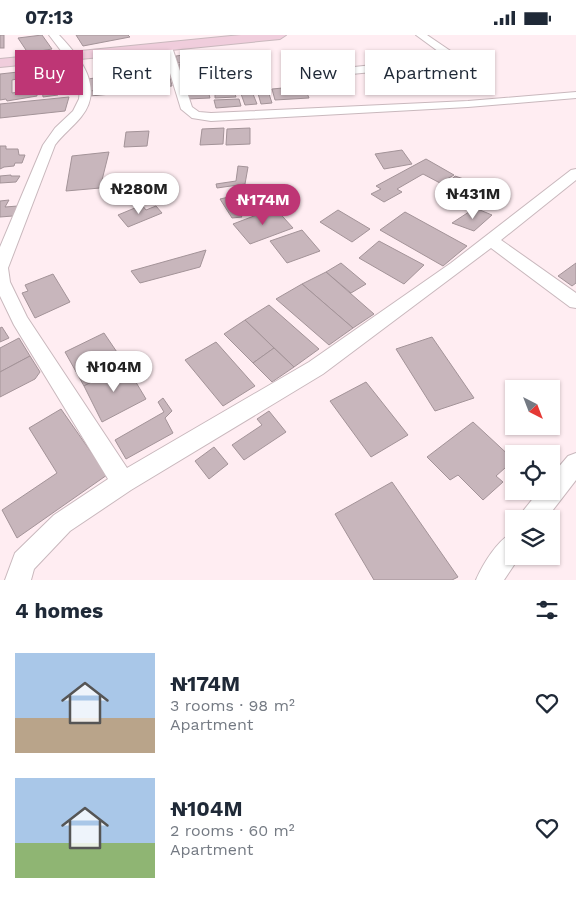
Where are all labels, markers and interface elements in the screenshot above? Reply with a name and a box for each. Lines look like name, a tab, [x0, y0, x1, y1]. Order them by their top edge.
text: 07:13	[25, 6, 73, 29]
chip: Buy	[15, 50, 83, 95]
chip: Rent	[93, 50, 170, 95]
chip: Filters	[180, 50, 271, 95]
chip: New	[281, 50, 355, 95]
chip: Apartment	[365, 50, 495, 95]
pin: ₦280M	[104, 173, 174, 215]
pin: ₦431M	[438, 177, 508, 220]
text: ₦280M	[110, 179, 168, 198]
pin: ₦174M	[228, 183, 298, 226]
text: ₦431M	[446, 184, 500, 203]
text: ₦174M	[236, 190, 290, 209]
pin: ₦104M	[79, 351, 149, 393]
text: ₦104M	[86, 357, 142, 376]
north arrow	[505, 380, 560, 435]
map controls	[505, 380, 560, 565]
button: locate	[505, 445, 560, 500]
button: layers	[505, 510, 560, 565]
icon: filters	[533, 596, 561, 624]
text: 4 homes	[15, 598, 103, 623]
text: ₦174M	[170, 671, 240, 696]
icon: home	[55, 673, 115, 733]
icon: heart	[533, 689, 561, 717]
text: 3 rooms · 98 m²	[170, 696, 295, 715]
text: Apartment	[170, 715, 253, 734]
text: ₦104M	[170, 796, 243, 821]
icon: home	[55, 798, 115, 858]
icon: heart	[533, 814, 561, 842]
text: 2 rooms · 60 m²	[170, 821, 295, 840]
text: Apartment	[170, 840, 253, 859]

